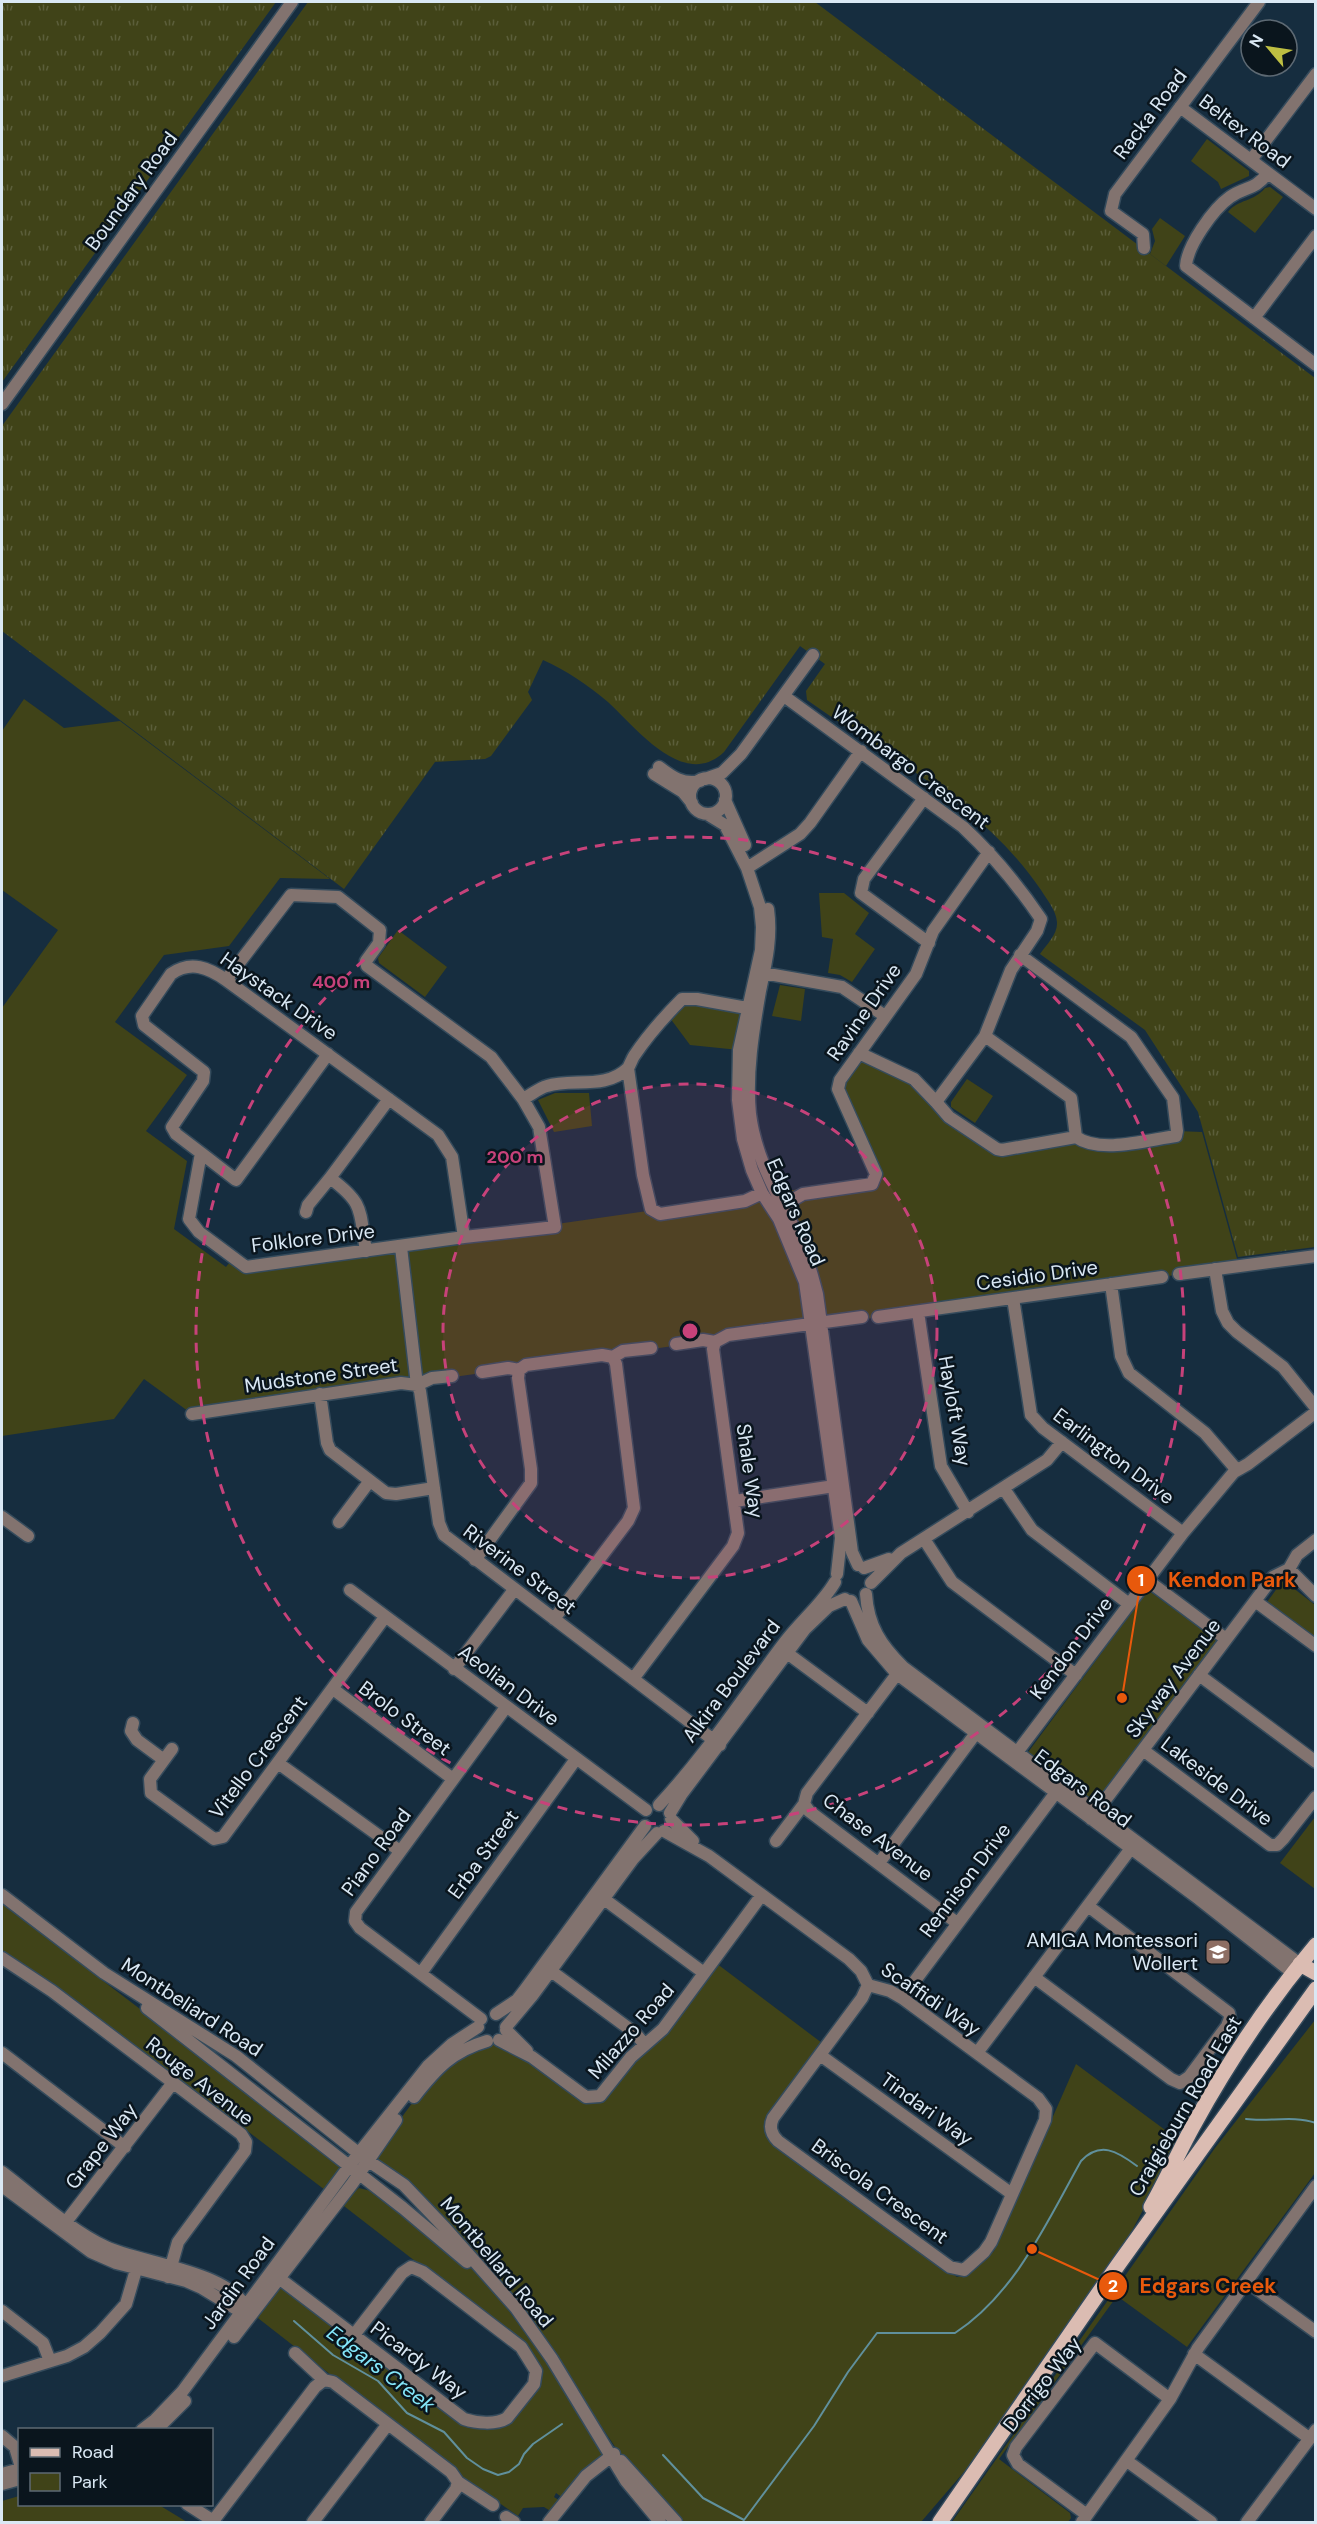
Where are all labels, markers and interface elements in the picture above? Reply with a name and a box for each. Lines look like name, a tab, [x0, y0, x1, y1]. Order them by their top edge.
north arrow	[1239, 18, 1299, 78]
text: N	[1244, 31, 1268, 51]
street label: Racka Road	[1108, 64, 1192, 164]
street label: Beltex Road	[1194, 88, 1296, 174]
street label: Boundary Road	[79, 126, 183, 256]
street label: Wombargo Crescent	[827, 699, 995, 835]
street label: Haystack Drive	[215, 946, 343, 1046]
street label: Ravine Drive	[821, 958, 907, 1066]
text: 400 m	[312, 970, 370, 994]
text: 200 m	[487, 1145, 543, 1169]
street label: Edgars Road	[761, 1154, 831, 1270]
street label: Folklore Drive	[250, 1218, 376, 1258]
street label: Cesidio Drive	[975, 1254, 1099, 1296]
centre of rings	[680, 1321, 700, 1341]
street label: Mudstone Street	[243, 1351, 400, 1399]
street label: Hayloft Way	[933, 1354, 977, 1468]
street label: Earlington Drive	[1048, 1402, 1180, 1510]
street label: Shale Way	[731, 1422, 769, 1520]
street label: Riverine Street	[458, 1518, 582, 1620]
callout: Kendon Park	[1126, 1560, 1308, 1599]
text: Kendon Park	[1168, 1566, 1296, 1594]
text: 1	[1138, 1568, 1144, 1592]
street label: Kendon Drive	[1024, 1591, 1118, 1705]
street label: Skyway Avenue	[1120, 1613, 1226, 1743]
street label: Alkira Boulevard	[676, 1614, 786, 1748]
street label: Aeolian Drive	[453, 1638, 565, 1732]
street label: Brolo Street	[354, 1675, 457, 1761]
street label: Vitello Crescent	[203, 1690, 313, 1824]
street label: Lakeside Drive	[1156, 1730, 1278, 1832]
street label: Edgars Road	[1029, 1743, 1137, 1833]
street label: Chase Avenue	[818, 1787, 938, 1887]
street label: Piano Road	[335, 1803, 417, 1901]
street label: Erba Street	[442, 1804, 524, 1904]
street label: Rennison Drive	[914, 1818, 1016, 1942]
place label: AMIGA Montessori Wollert	[1026, 1927, 1198, 1976]
school or university icon: AMIGA Montessori Wollert	[1203, 1937, 1233, 1967]
street label: Montbeliard Road	[116, 1952, 268, 2062]
street label: Scaffidi Way	[876, 1956, 986, 2042]
street label: Milazzo Road	[582, 1978, 680, 2084]
street label: Craigieburn Road East	[1123, 2011, 1247, 2201]
street label: Rouge Avenue	[141, 2031, 259, 2131]
street label: Tindari Way	[875, 2067, 979, 2151]
street label: Grape Way	[59, 2098, 143, 2194]
street label: Briscola Crescent	[806, 2133, 954, 2250]
street label: Montbellard Road	[435, 2191, 559, 2333]
street label: Jardin Road	[196, 2231, 280, 2335]
callout: Edgars Creek	[1098, 2266, 1289, 2305]
text: Edgars Creek	[1140, 2272, 1276, 2300]
text: 2	[1108, 2274, 1118, 2298]
street label: Picardy Way	[365, 2315, 473, 2405]
water label: Edgars Creek	[321, 2319, 441, 2419]
street label: Dorrigo Way	[997, 2331, 1087, 2437]
legend	[18, 2428, 213, 2506]
text: Road	[72, 2440, 114, 2464]
text: Park	[72, 2470, 108, 2494]

